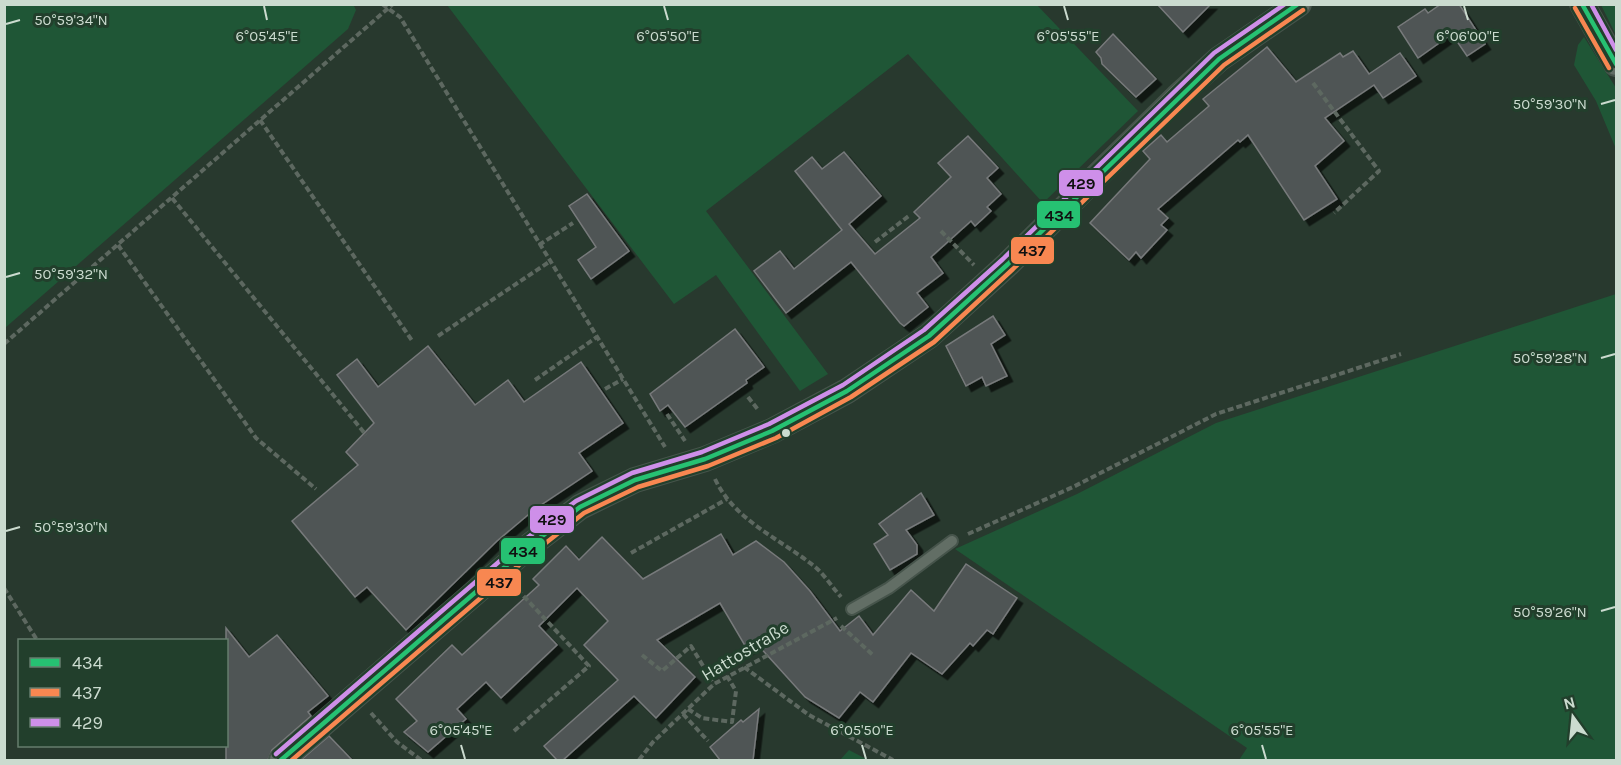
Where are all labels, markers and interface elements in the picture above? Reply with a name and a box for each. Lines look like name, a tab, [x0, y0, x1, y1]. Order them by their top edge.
text: 50°59'34"N	[34, 11, 108, 29]
text: 6°05'45"E	[236, 27, 298, 45]
text: 6°05'50"E	[636, 27, 700, 45]
text: 6°05'55"E	[1036, 27, 1100, 45]
text: 6°06'00"E	[1436, 27, 1500, 45]
text: 50°59'30"N	[1513, 95, 1587, 113]
line badge: 429	[1058, 169, 1104, 197]
text: 429	[1067, 174, 1096, 193]
line badge: 434	[1036, 200, 1081, 229]
text: 434	[1045, 206, 1074, 225]
line badge: 437	[1010, 236, 1055, 265]
text: 437	[1018, 241, 1046, 260]
text: 50°59'32"N	[34, 265, 108, 283]
text: 50°59'28"N	[1513, 349, 1587, 367]
unlabelled marker	[780, 427, 792, 439]
line badge: 429	[529, 505, 575, 534]
text: 429	[538, 510, 567, 529]
text: 50°59'30"N	[34, 518, 108, 536]
line badge: 434	[500, 537, 546, 565]
text: 434	[509, 542, 538, 561]
line badge: 437	[476, 568, 522, 597]
text: 437	[485, 573, 513, 592]
text: 50°59'26"N	[1513, 603, 1587, 621]
street label: Hattostraße	[697, 616, 793, 686]
legend	[18, 639, 228, 747]
text: 434	[72, 652, 103, 674]
text: 437	[72, 682, 102, 704]
north arrow	[1543, 687, 1603, 747]
text: N	[1561, 692, 1577, 714]
text: 429	[72, 712, 103, 734]
text: 6°05'45"E	[430, 721, 492, 739]
text: 6°05'50"E	[830, 721, 894, 739]
text: 6°05'55"E	[1230, 721, 1294, 739]

